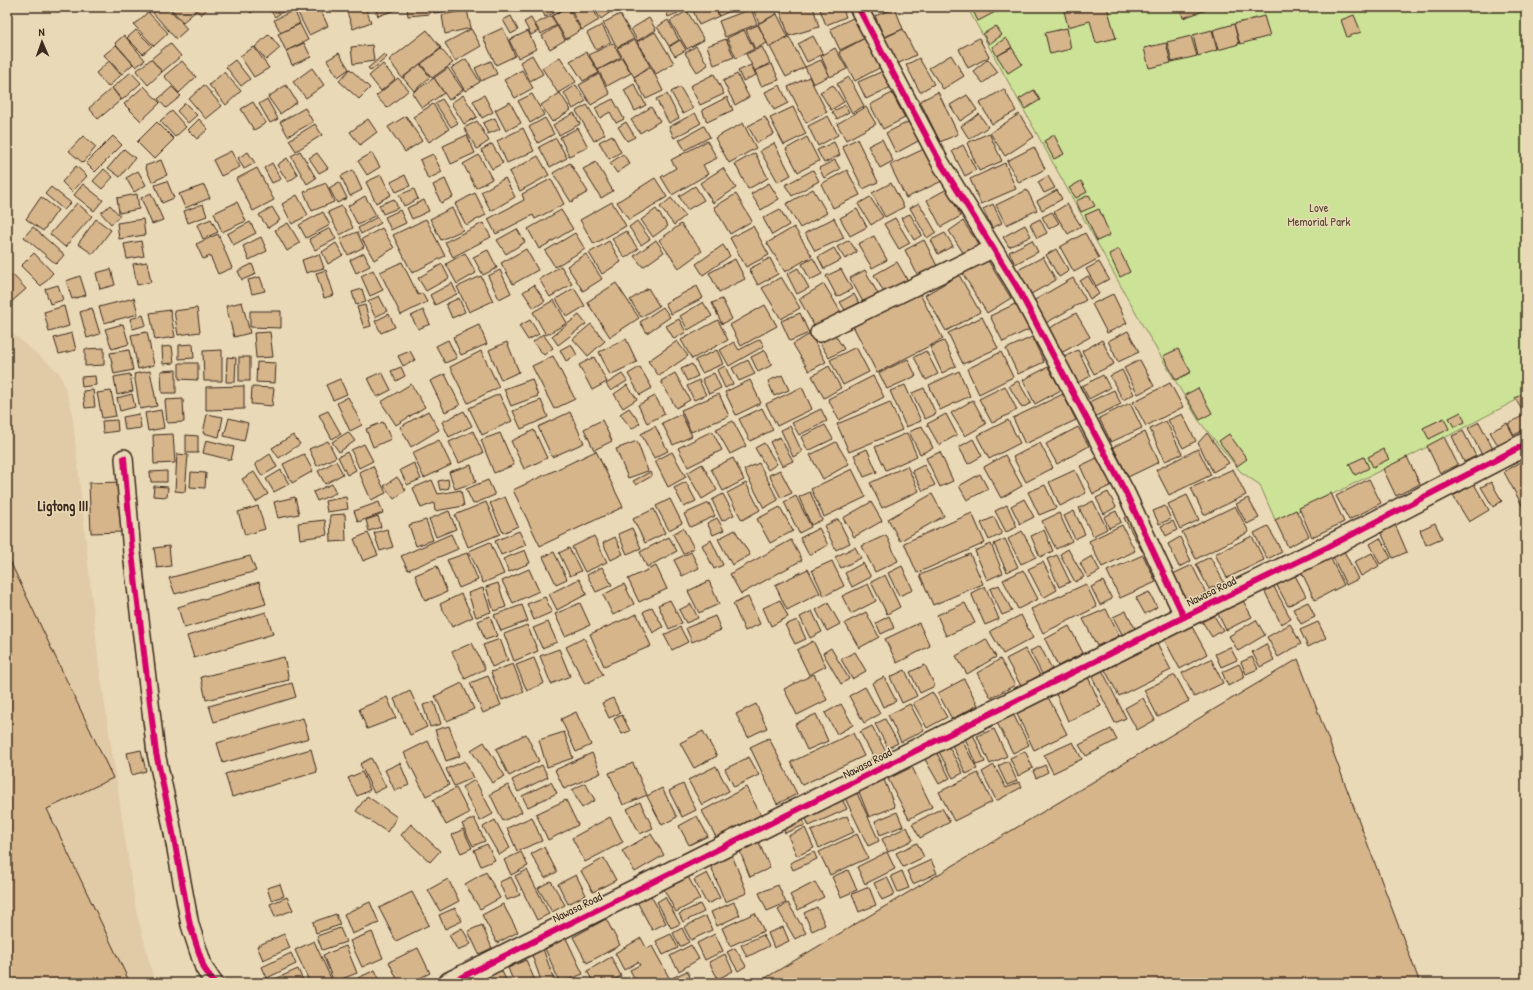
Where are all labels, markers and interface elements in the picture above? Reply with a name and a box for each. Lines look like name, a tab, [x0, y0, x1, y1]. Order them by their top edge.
north arrow	[22, 22, 62, 62]
text: N	[38, 25, 45, 39]
park label: Love Memorial Park	[1288, 199, 1350, 230]
district label: Ligtong III	[38, 496, 88, 517]
street label: Nawasa Road	[1183, 572, 1239, 610]
street label: Nawasa Road	[839, 743, 895, 783]
street label: Nawasa Road	[549, 888, 605, 926]

